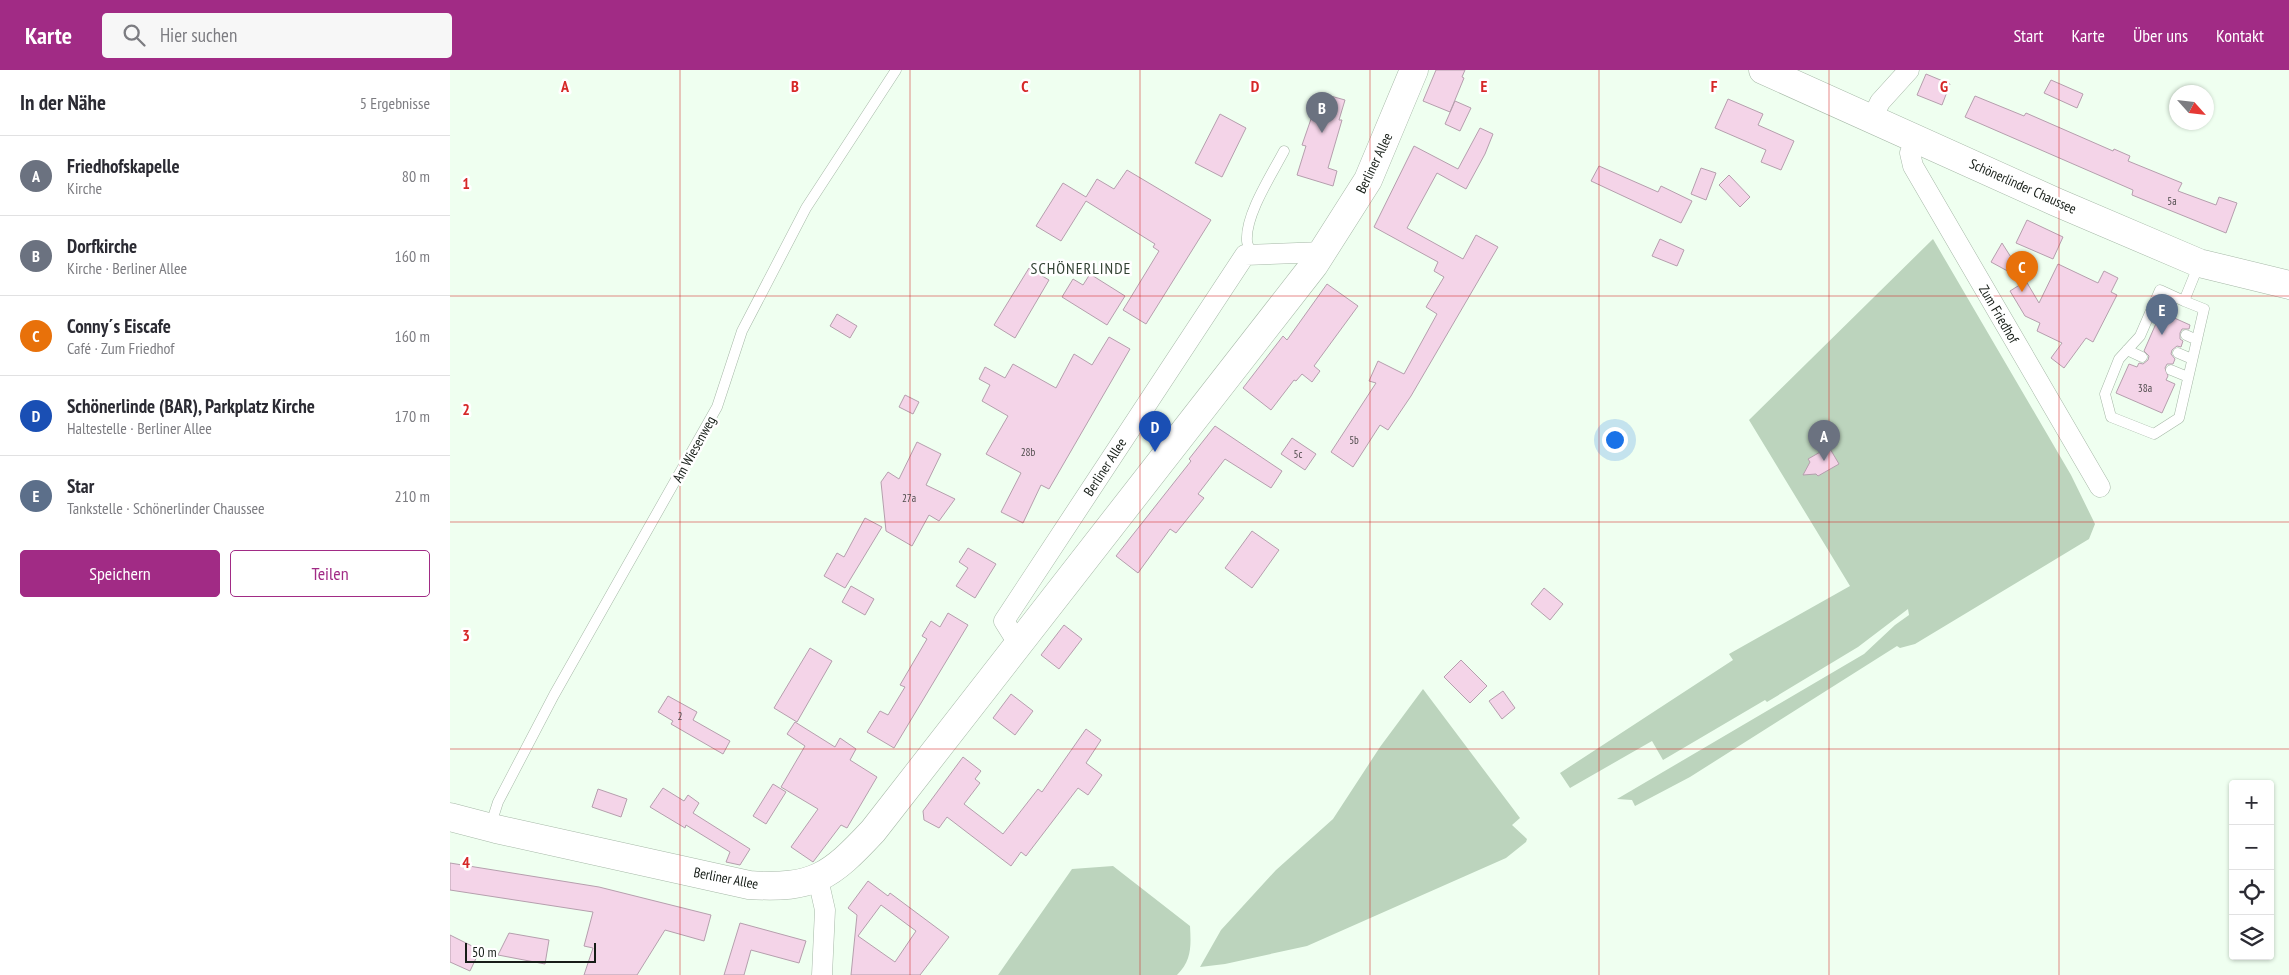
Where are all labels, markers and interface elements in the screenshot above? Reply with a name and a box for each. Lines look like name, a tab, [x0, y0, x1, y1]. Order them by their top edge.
search box	[102, 13, 452, 58]
text: Karte	[25, 20, 72, 51]
icon: search	[120, 21, 148, 49]
text: Hier suchen	[160, 23, 237, 47]
text: Start	[2013, 24, 2044, 47]
text: Karte	[2072, 24, 2105, 47]
text: Über uns	[2133, 24, 2188, 47]
text: Kontakt	[2216, 24, 2264, 47]
text: A	[560, 76, 570, 96]
text: B	[791, 76, 799, 96]
text: C	[1021, 76, 1029, 96]
text: D	[1251, 76, 1260, 96]
text: E	[1481, 76, 1488, 96]
text: F	[1711, 76, 1718, 96]
text: G	[1940, 76, 1948, 96]
north arrow	[2169, 85, 2214, 130]
text: In der Nähe	[20, 89, 106, 116]
pin: B	[1306, 92, 1338, 133]
text: 5 Ergebnisse	[360, 93, 430, 113]
street label: Berliner Allee	[1352, 129, 1397, 196]
text: Friedhofskapelle	[67, 154, 180, 178]
street label: Schönerlinder Chaussee	[1967, 154, 2079, 218]
text: A	[32, 166, 40, 186]
text: 80 m	[402, 166, 430, 186]
text: 1	[462, 173, 470, 193]
text: Kirche	[67, 178, 102, 198]
house number: 5a	[2167, 194, 2177, 208]
text: Dorfkirche	[67, 234, 137, 258]
text: B	[32, 246, 40, 266]
text: 160 m	[395, 246, 430, 266]
pin: C	[2006, 251, 2038, 292]
text: Kirche · Berliner Allee	[67, 258, 187, 278]
district label: SCHÖNERLINDE	[1031, 258, 1131, 278]
street label: Zum Friedhof	[1975, 282, 2023, 347]
pin: E	[2146, 294, 2178, 335]
text: Conny´s Eiscafe	[67, 314, 171, 338]
text: C	[32, 326, 40, 346]
text: 160 m	[395, 326, 430, 346]
text: Café · Zum Friedhof	[67, 338, 174, 358]
house number: 38a	[2138, 381, 2152, 395]
text: Schönerlinde (BAR), Parkplatz Kirche	[67, 394, 315, 418]
text: 2	[462, 399, 470, 419]
text: D	[32, 406, 40, 426]
text: 170 m	[395, 406, 430, 426]
pin: D	[1139, 411, 1171, 452]
street label: Am Wiesenweg	[668, 413, 720, 485]
text: Haltestelle · Berliner Allee	[67, 418, 212, 438]
pin: A	[1808, 420, 1840, 461]
your location	[1602, 427, 1628, 453]
house number: 5b	[1349, 433, 1359, 447]
street label: Berliner Allee	[1080, 434, 1130, 499]
house number: 28b	[1021, 445, 1036, 459]
house number: 5c	[1294, 447, 1303, 461]
text: Star	[67, 474, 94, 498]
text: E	[33, 486, 39, 506]
text: 210 m	[395, 486, 430, 506]
house number: 27a	[902, 491, 916, 505]
text: Tankstelle · Schönerlinder Chaussee	[67, 498, 265, 518]
button: Speichern	[20, 550, 220, 597]
button: Teilen	[230, 550, 430, 597]
text: 3	[462, 625, 470, 645]
house number: 2	[678, 709, 683, 723]
map controls	[2229, 780, 2274, 960]
button: +	[2229, 780, 2274, 825]
button: −	[2229, 825, 2274, 870]
text: 4	[462, 852, 470, 872]
street label: Berliner Allee	[692, 863, 760, 893]
button: locate	[2229, 870, 2274, 915]
button: layers	[2229, 915, 2274, 960]
scale bar	[465, 940, 596, 963]
text: 50 m	[472, 943, 497, 961]

